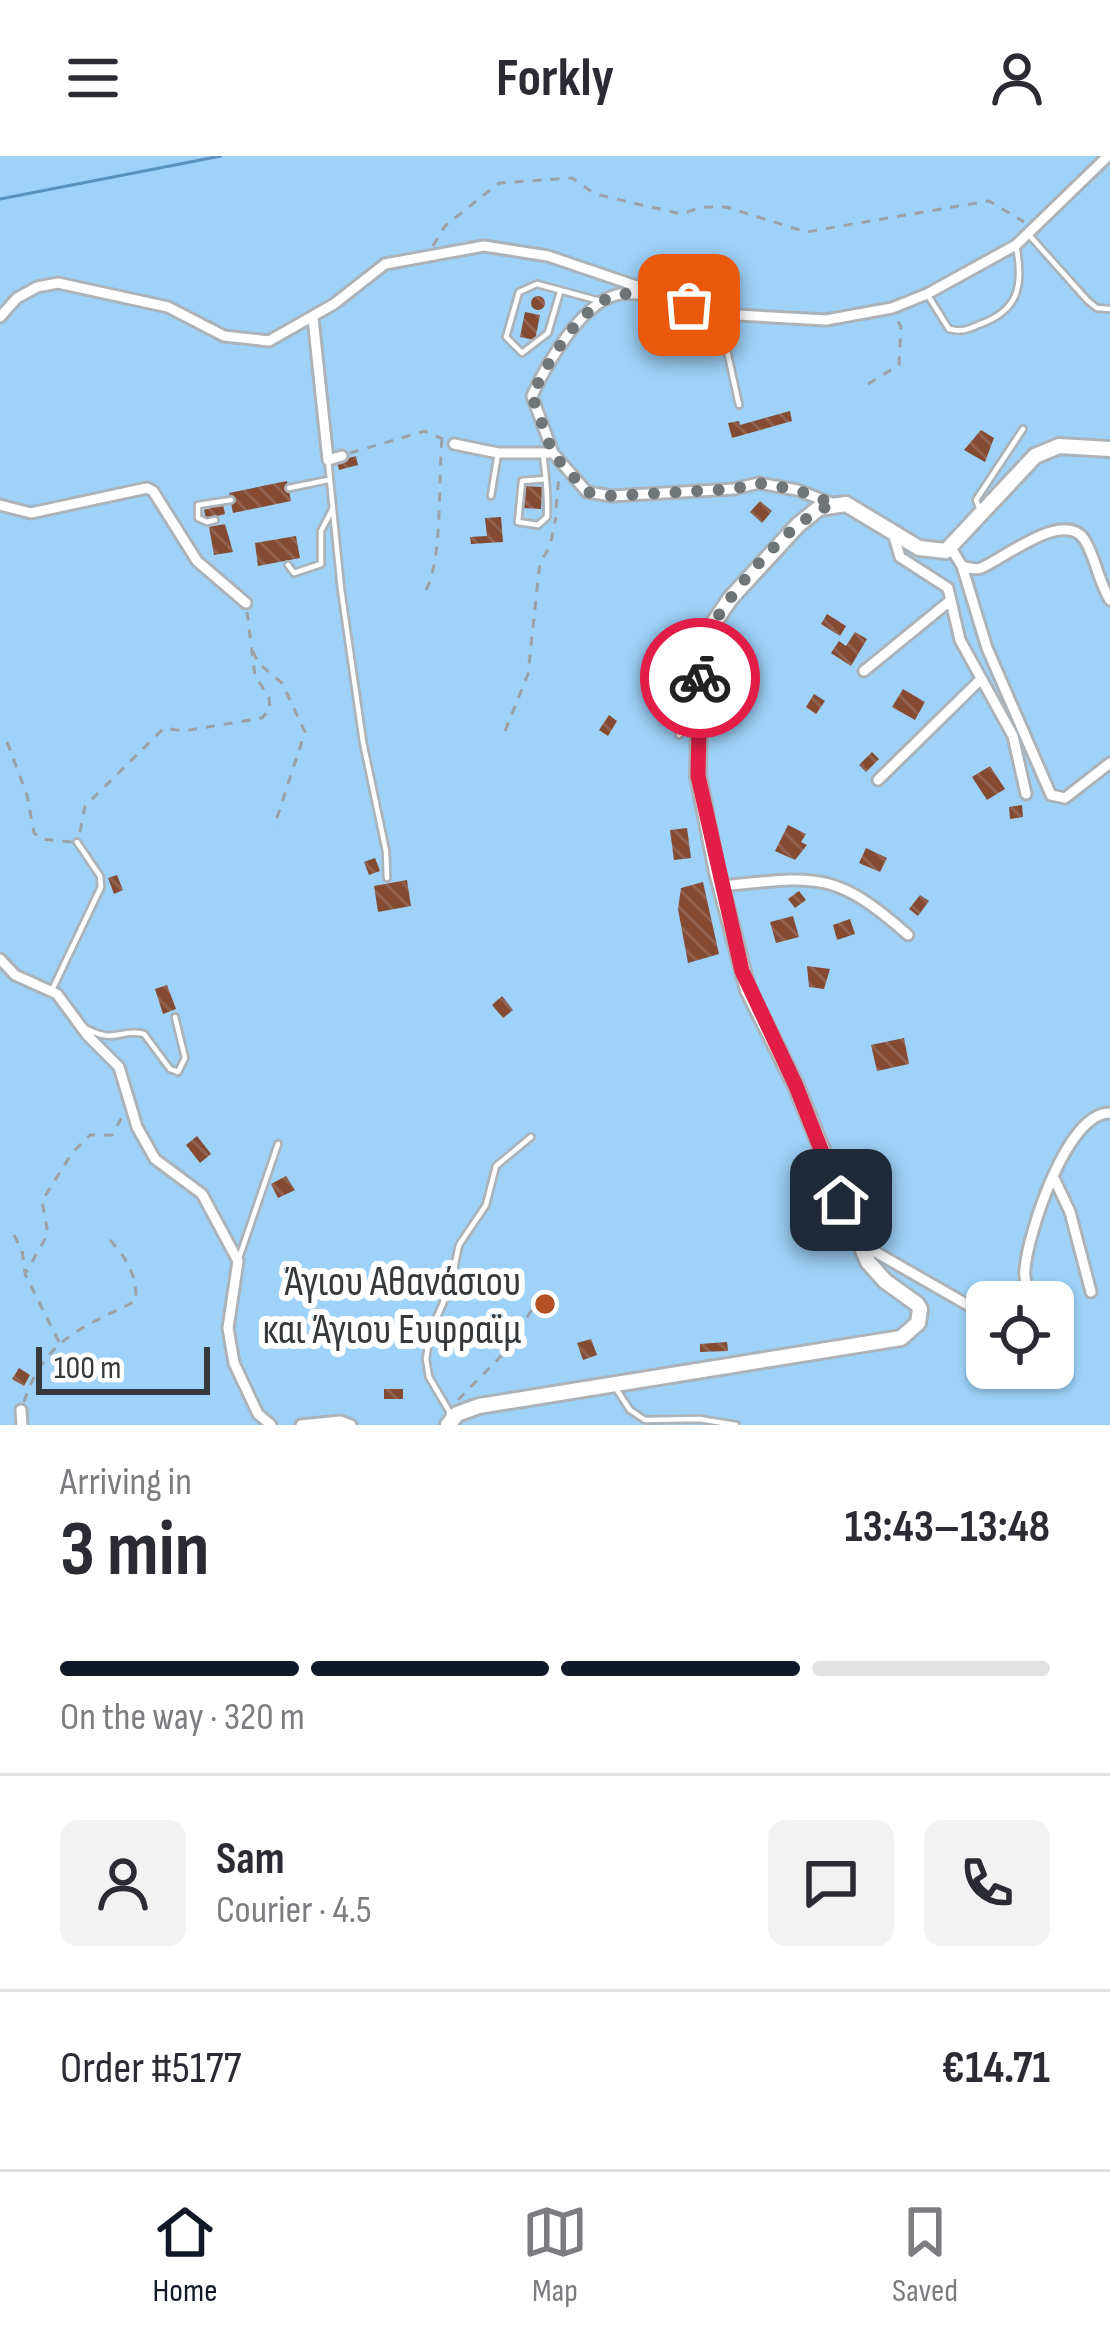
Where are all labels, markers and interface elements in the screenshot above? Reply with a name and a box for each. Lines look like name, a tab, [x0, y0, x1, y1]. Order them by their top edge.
icon: menu	[60, 45, 126, 111]
icon: person	[984, 45, 1050, 111]
text: Forkly	[496, 46, 614, 111]
pin	[638, 254, 740, 356]
icon: bag	[656, 272, 722, 338]
courier	[640, 618, 760, 738]
icon: bike	[667, 645, 733, 711]
pin	[790, 1149, 892, 1251]
icon: home	[808, 1167, 874, 1233]
place label: Άγιου Αθανάσιου και Άγιου Ευφραϊμ	[262, 1257, 521, 1356]
map controls	[966, 1281, 1074, 1389]
button: locate	[966, 1281, 1074, 1389]
marker: Άγιου Αθανάσιου και Άγιου Ευφραϊμ	[532, 1291, 558, 1317]
scale bar	[36, 1341, 210, 1394]
text: 100 m	[54, 1348, 121, 1388]
text: Arriving in	[60, 1459, 192, 1506]
text: 13:43–13:48	[845, 1500, 1050, 1555]
text: 3 min	[60, 1504, 209, 1597]
text: On the way · 320 m	[60, 1694, 305, 1741]
button: person	[60, 1820, 186, 1946]
button: chat	[768, 1820, 894, 1946]
button: phone	[924, 1820, 1050, 1946]
text: Sam	[216, 1832, 285, 1887]
text: Courier · 4.5	[216, 1887, 372, 1934]
text: Order #5177	[60, 2041, 242, 2096]
text: €14.71	[942, 2041, 1050, 2096]
tab: Home	[152, 2199, 218, 2311]
tab: Map	[522, 2199, 588, 2311]
tab: Saved	[892, 2199, 958, 2311]

